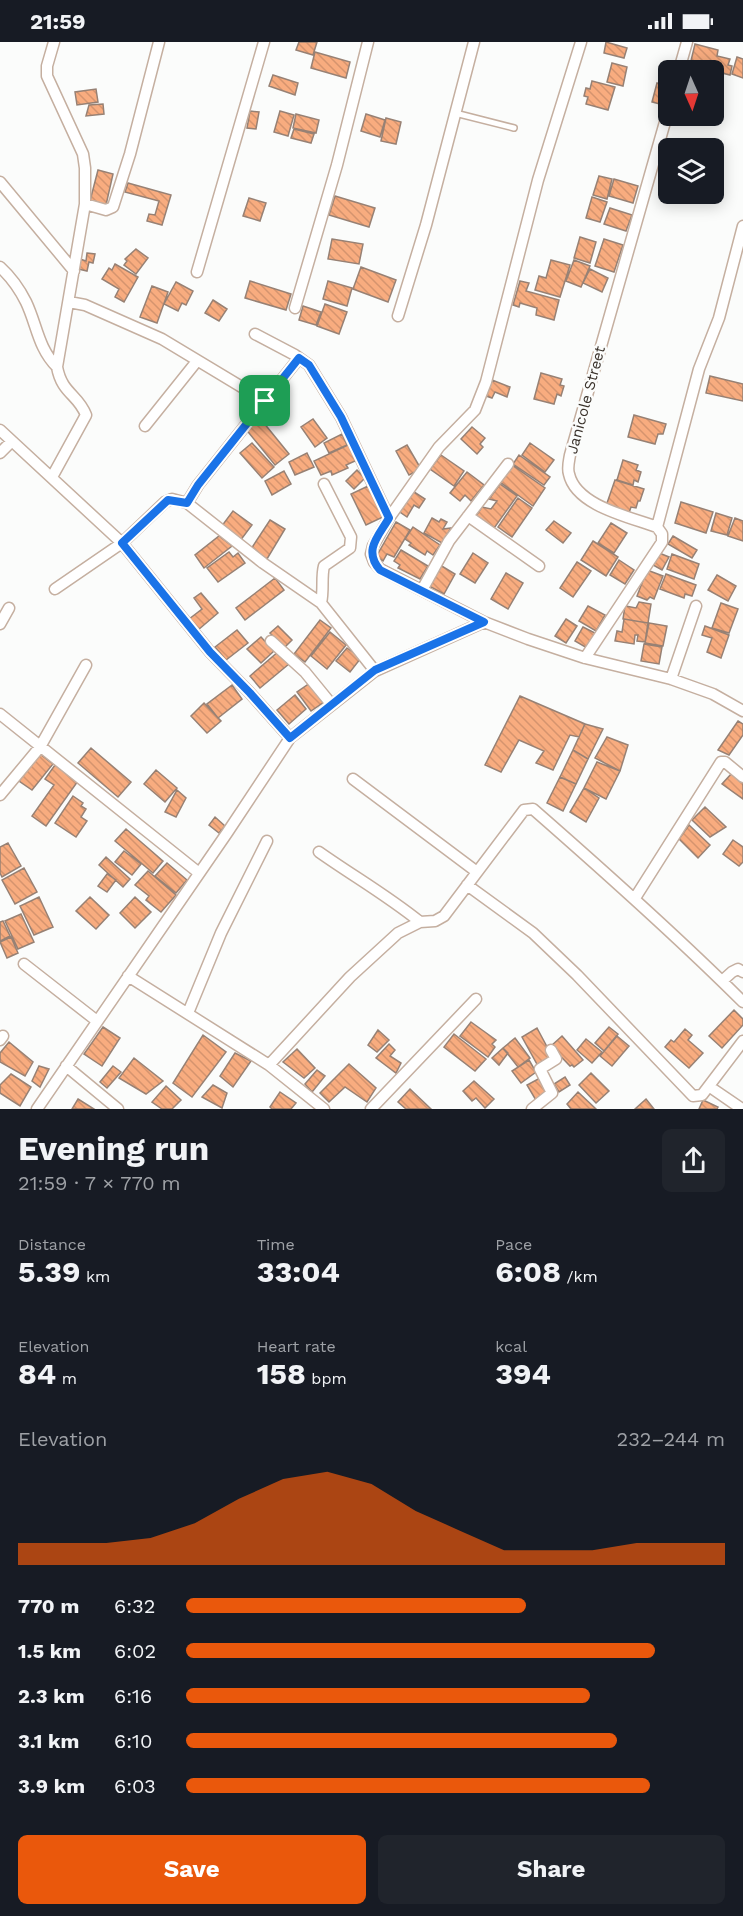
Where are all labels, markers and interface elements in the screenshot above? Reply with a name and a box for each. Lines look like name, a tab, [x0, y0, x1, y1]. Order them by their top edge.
text: 21:59	[30, 9, 86, 34]
north arrow	[658, 60, 724, 126]
map controls	[658, 60, 724, 204]
button: layers	[658, 138, 724, 204]
street label: Janicole Street	[563, 343, 609, 456]
pin	[239, 375, 290, 426]
icon: arrive	[248, 384, 281, 417]
text: Evening run	[18, 1129, 209, 1168]
button: share	[662, 1129, 725, 1192]
text: 21:59 · 7 × 770 m	[18, 1171, 181, 1195]
text: Distance	[18, 1235, 86, 1254]
text: Time	[257, 1235, 295, 1254]
text: Pace	[495, 1235, 532, 1254]
text: 5.39	[18, 1254, 80, 1289]
text: 33:04	[257, 1254, 340, 1289]
text: 6:08	[495, 1254, 561, 1289]
text: km	[80, 1267, 110, 1286]
text: /km	[561, 1267, 598, 1286]
text: Elevation	[18, 1337, 89, 1356]
text: Heart rate	[257, 1337, 336, 1356]
text: kcal	[495, 1337, 527, 1356]
text: 84	[18, 1356, 56, 1391]
text: 158	[257, 1356, 306, 1391]
text: 394	[495, 1356, 551, 1391]
text: m	[56, 1369, 77, 1388]
text: bpm	[306, 1369, 347, 1388]
text: Elevation	[18, 1427, 107, 1451]
text: 232–244 m	[617, 1427, 725, 1451]
text: 770 m	[18, 1594, 79, 1618]
text: 6:32	[114, 1594, 155, 1618]
text: 1.5 km	[18, 1639, 81, 1663]
text: 6:02	[114, 1639, 156, 1663]
text: 2.3 km	[18, 1684, 85, 1708]
text: 6:16	[114, 1684, 152, 1708]
text: 3.1 km	[18, 1729, 79, 1753]
text: 6:10	[114, 1729, 152, 1753]
text: 3.9 km	[18, 1774, 85, 1798]
text: 6:03	[114, 1774, 156, 1798]
button: Save	[18, 1835, 366, 1904]
button: Share	[378, 1835, 725, 1904]

